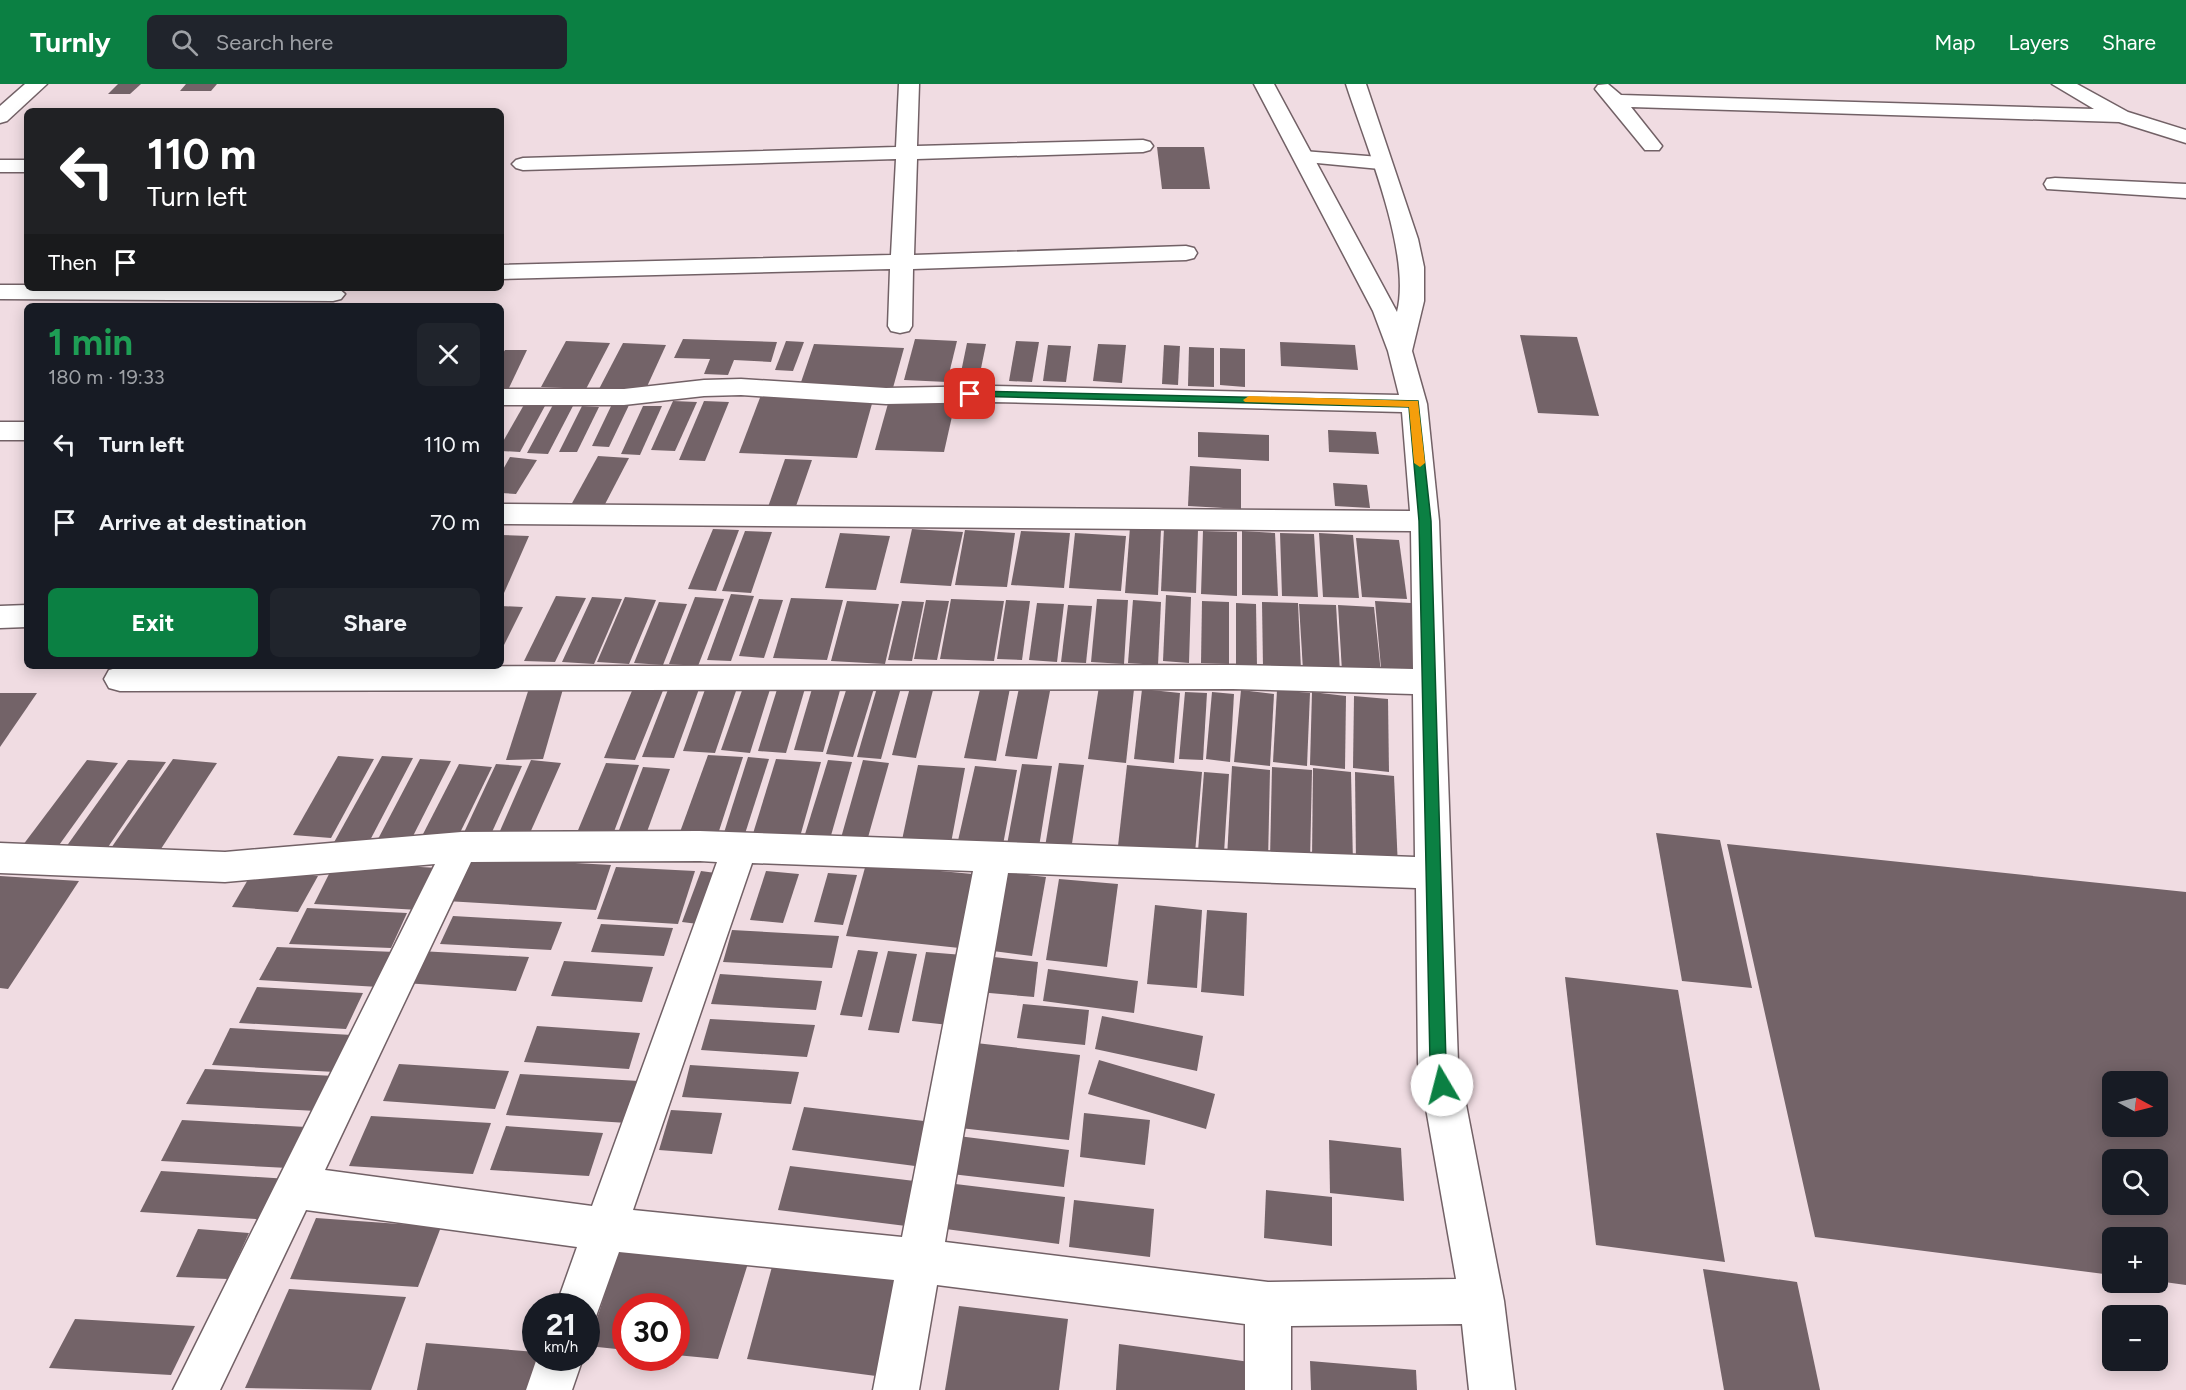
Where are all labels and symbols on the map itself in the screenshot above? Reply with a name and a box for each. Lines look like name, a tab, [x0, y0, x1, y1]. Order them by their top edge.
pin	[944, 368, 995, 419]
position arrow	[1410, 1053, 1474, 1117]
north arrow	[2102, 1071, 2168, 1137]
speed limit sign: 30	[612, 1293, 690, 1371]

